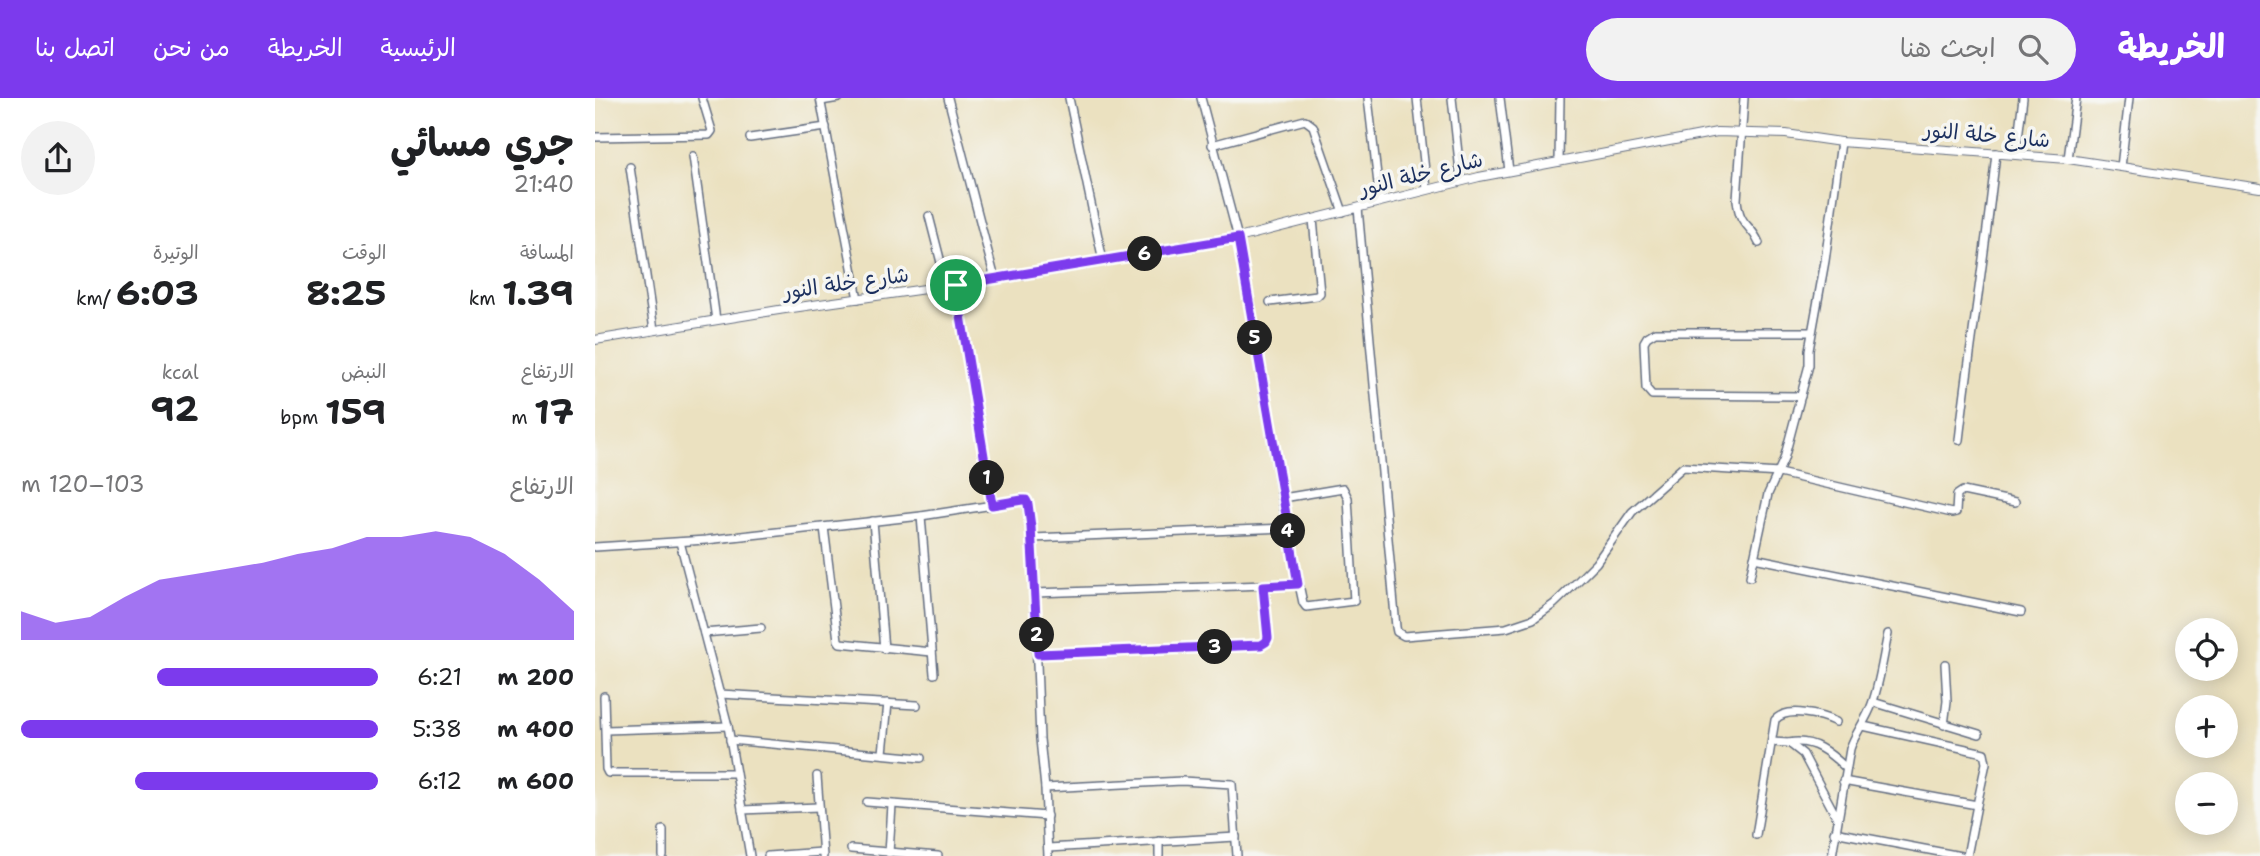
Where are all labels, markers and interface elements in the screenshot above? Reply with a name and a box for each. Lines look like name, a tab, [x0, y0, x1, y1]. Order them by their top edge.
search box	[1586, 18, 2076, 81]
text: الخريطة	[2118, 24, 2225, 69]
text: ابحث هنا	[1900, 30, 1996, 65]
icon: search	[2014, 30, 2052, 68]
text: اتصل بنا	[35, 32, 115, 64]
text: من نحن	[153, 32, 230, 64]
text: الخريطة	[268, 32, 343, 64]
text: الرئيسية	[381, 32, 456, 64]
street label: شارع خلة النور	[1921, 115, 2051, 155]
text: جري مسائي	[390, 117, 574, 168]
button: share	[21, 121, 95, 195]
street label: شارع خلة النور	[1354, 145, 1486, 204]
text: 21:40	[513, 169, 574, 199]
pin: 6	[1127, 236, 1163, 272]
text: الوتيرة	[153, 240, 199, 265]
text: الوقت	[342, 240, 386, 265]
text: المسافة	[520, 240, 574, 265]
text: 6	[1138, 241, 1151, 266]
pin	[926, 255, 986, 315]
street label: شارع خلة النور	[779, 260, 911, 307]
icon: arrive	[937, 266, 975, 304]
text: 6:03	[116, 269, 199, 316]
text: 8:25	[306, 269, 386, 316]
text: 1.39	[502, 269, 574, 316]
text: /km	[76, 286, 116, 311]
text: km	[469, 286, 502, 311]
pin: 5	[1237, 320, 1273, 356]
text: 5	[1249, 325, 1260, 350]
text: النبض	[341, 359, 386, 384]
text: الارتفاع	[521, 359, 574, 384]
text: kcal	[162, 360, 199, 385]
text: 92	[150, 385, 199, 432]
text: 159	[325, 388, 386, 435]
text: 17	[534, 388, 574, 435]
text: bpm	[280, 405, 325, 430]
text: m	[511, 405, 534, 430]
pin: 1	[969, 460, 1005, 496]
text: 1	[982, 465, 991, 490]
text: 103–120 m	[21, 469, 145, 499]
text: الارتفاع	[510, 471, 574, 501]
pin: 4	[1271, 514, 1305, 548]
text: 4	[1281, 518, 1294, 543]
pin: 2	[1019, 618, 1055, 652]
map controls	[2175, 618, 2238, 835]
button: locate	[2175, 618, 2238, 681]
text: 2	[1030, 622, 1043, 647]
pin: 3	[1197, 630, 1233, 664]
text: 3	[1208, 634, 1221, 659]
text: 6:21	[417, 662, 462, 692]
text: 200 m	[497, 662, 574, 692]
button: +	[2175, 695, 2238, 758]
text: 5:38	[412, 714, 462, 744]
text: 400 m	[497, 714, 574, 744]
text: 6:12	[417, 766, 462, 796]
text: 600 m	[497, 766, 574, 796]
button: −	[2175, 772, 2238, 835]

